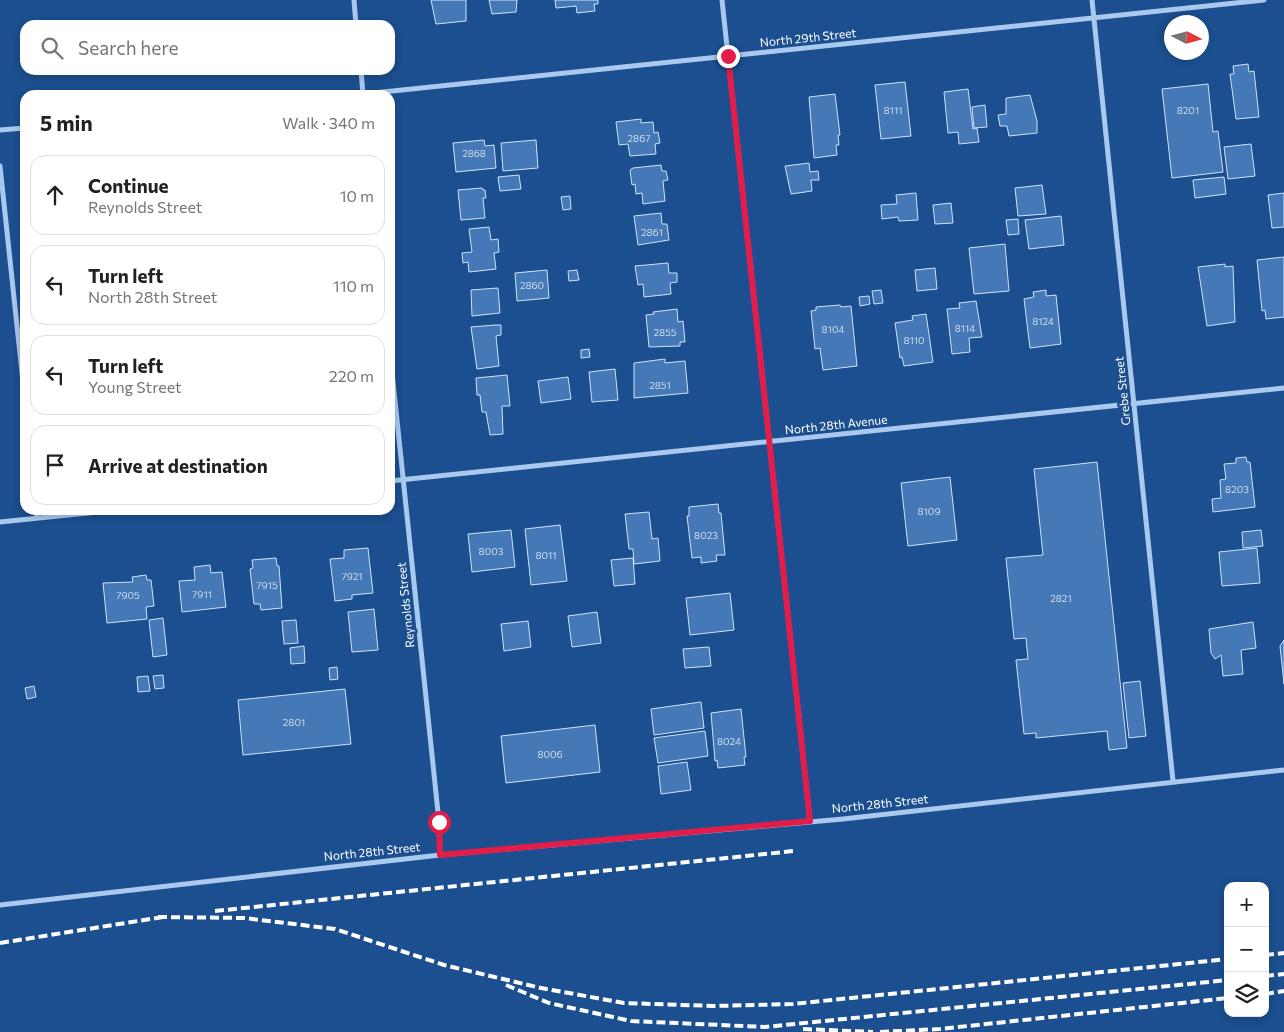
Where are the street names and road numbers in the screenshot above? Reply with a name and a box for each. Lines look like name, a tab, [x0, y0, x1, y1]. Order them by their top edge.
street label: North 29th Street	[759, 25, 857, 49]
street label: Grebe Street	[1111, 356, 1133, 426]
street label: North 28th Avenue	[784, 412, 888, 436]
street label: Reynolds Street	[394, 562, 416, 648]
street label: North 28th Street	[831, 791, 929, 815]
street label: North 28th Street	[323, 839, 421, 863]

